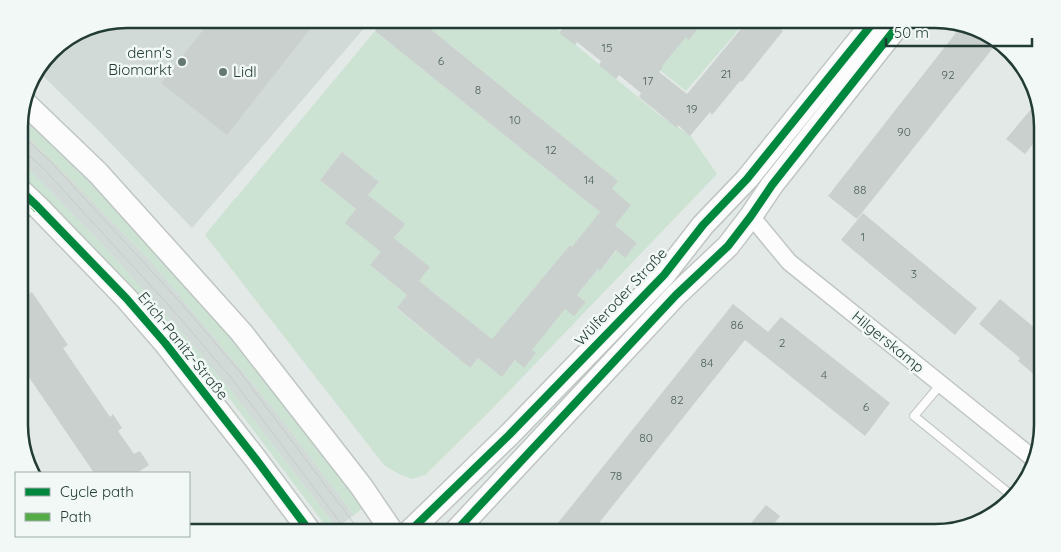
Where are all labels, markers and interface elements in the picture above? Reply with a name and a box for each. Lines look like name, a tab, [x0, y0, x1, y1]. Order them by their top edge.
scale bar	[886, 15, 1032, 47]
text: 50 m	[894, 23, 929, 42]
house number: 15	[602, 40, 612, 55]
place label: denn's Biomarkt	[108, 43, 172, 79]
house number: 6	[438, 53, 445, 68]
marker: denn's Biomarkt	[176, 56, 188, 68]
place label: Lidl	[233, 62, 257, 81]
marker: Lidl	[217, 66, 229, 78]
house number: 21	[720, 66, 732, 81]
house number: 92	[941, 67, 955, 82]
house number: 17	[643, 73, 653, 88]
house number: 8	[475, 82, 481, 97]
house number: 19	[686, 101, 698, 116]
house number: 10	[509, 112, 521, 127]
house number: 90	[897, 124, 911, 139]
house number: 12	[545, 142, 557, 157]
house number: 14	[584, 172, 594, 187]
house number: 88	[854, 182, 866, 197]
house number: 1	[861, 229, 865, 244]
street label: Wülferoder Straße	[570, 244, 671, 350]
house number: 3	[911, 266, 917, 281]
street label: Erich-Panitz-Straße	[134, 288, 233, 403]
street label: Hilgerskamp	[848, 307, 928, 377]
house number: 86	[731, 317, 744, 332]
house number: 2	[779, 335, 786, 350]
house number: 84	[701, 355, 713, 370]
house number: 4	[821, 367, 827, 382]
house number: 82	[670, 392, 684, 407]
house number: 6	[863, 399, 870, 414]
house number: 80	[639, 430, 653, 445]
house number: 78	[610, 468, 622, 483]
legend	[15, 472, 190, 537]
text: Cycle path	[60, 482, 134, 501]
text: Path	[60, 507, 92, 526]

